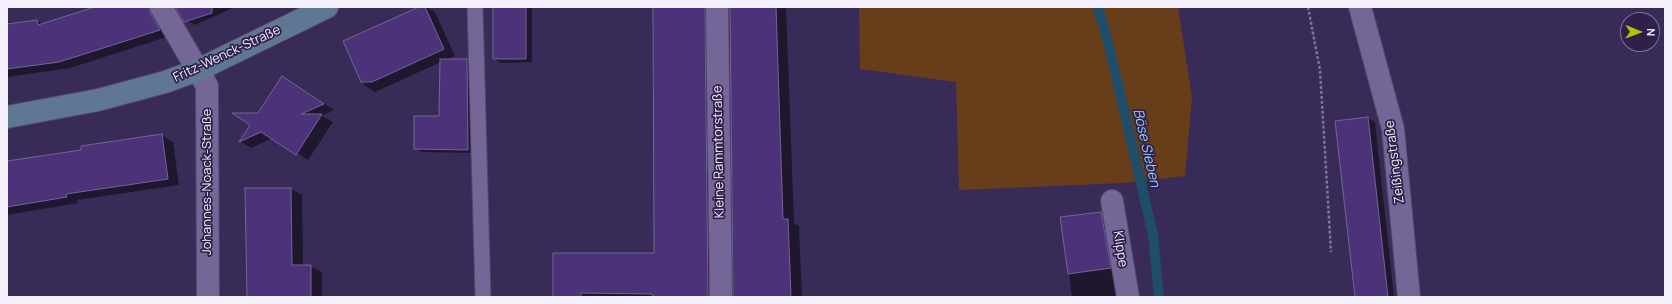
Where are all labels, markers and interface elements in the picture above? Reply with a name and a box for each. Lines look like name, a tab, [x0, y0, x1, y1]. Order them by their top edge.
north arrow	[1620, 12, 1660, 52]
street label: Fritz-Wenck-Straße	[171, 22, 283, 86]
text: N	[1644, 28, 1659, 36]
street label: Kleine Rammtorstraße	[710, 85, 728, 219]
water label: Böse Sieben	[1129, 107, 1163, 189]
street label: Johannes-Noack-Straße	[199, 109, 215, 255]
street label: Zeißingstraße	[1382, 119, 1408, 205]
street label: Klippe	[1109, 230, 1131, 268]

